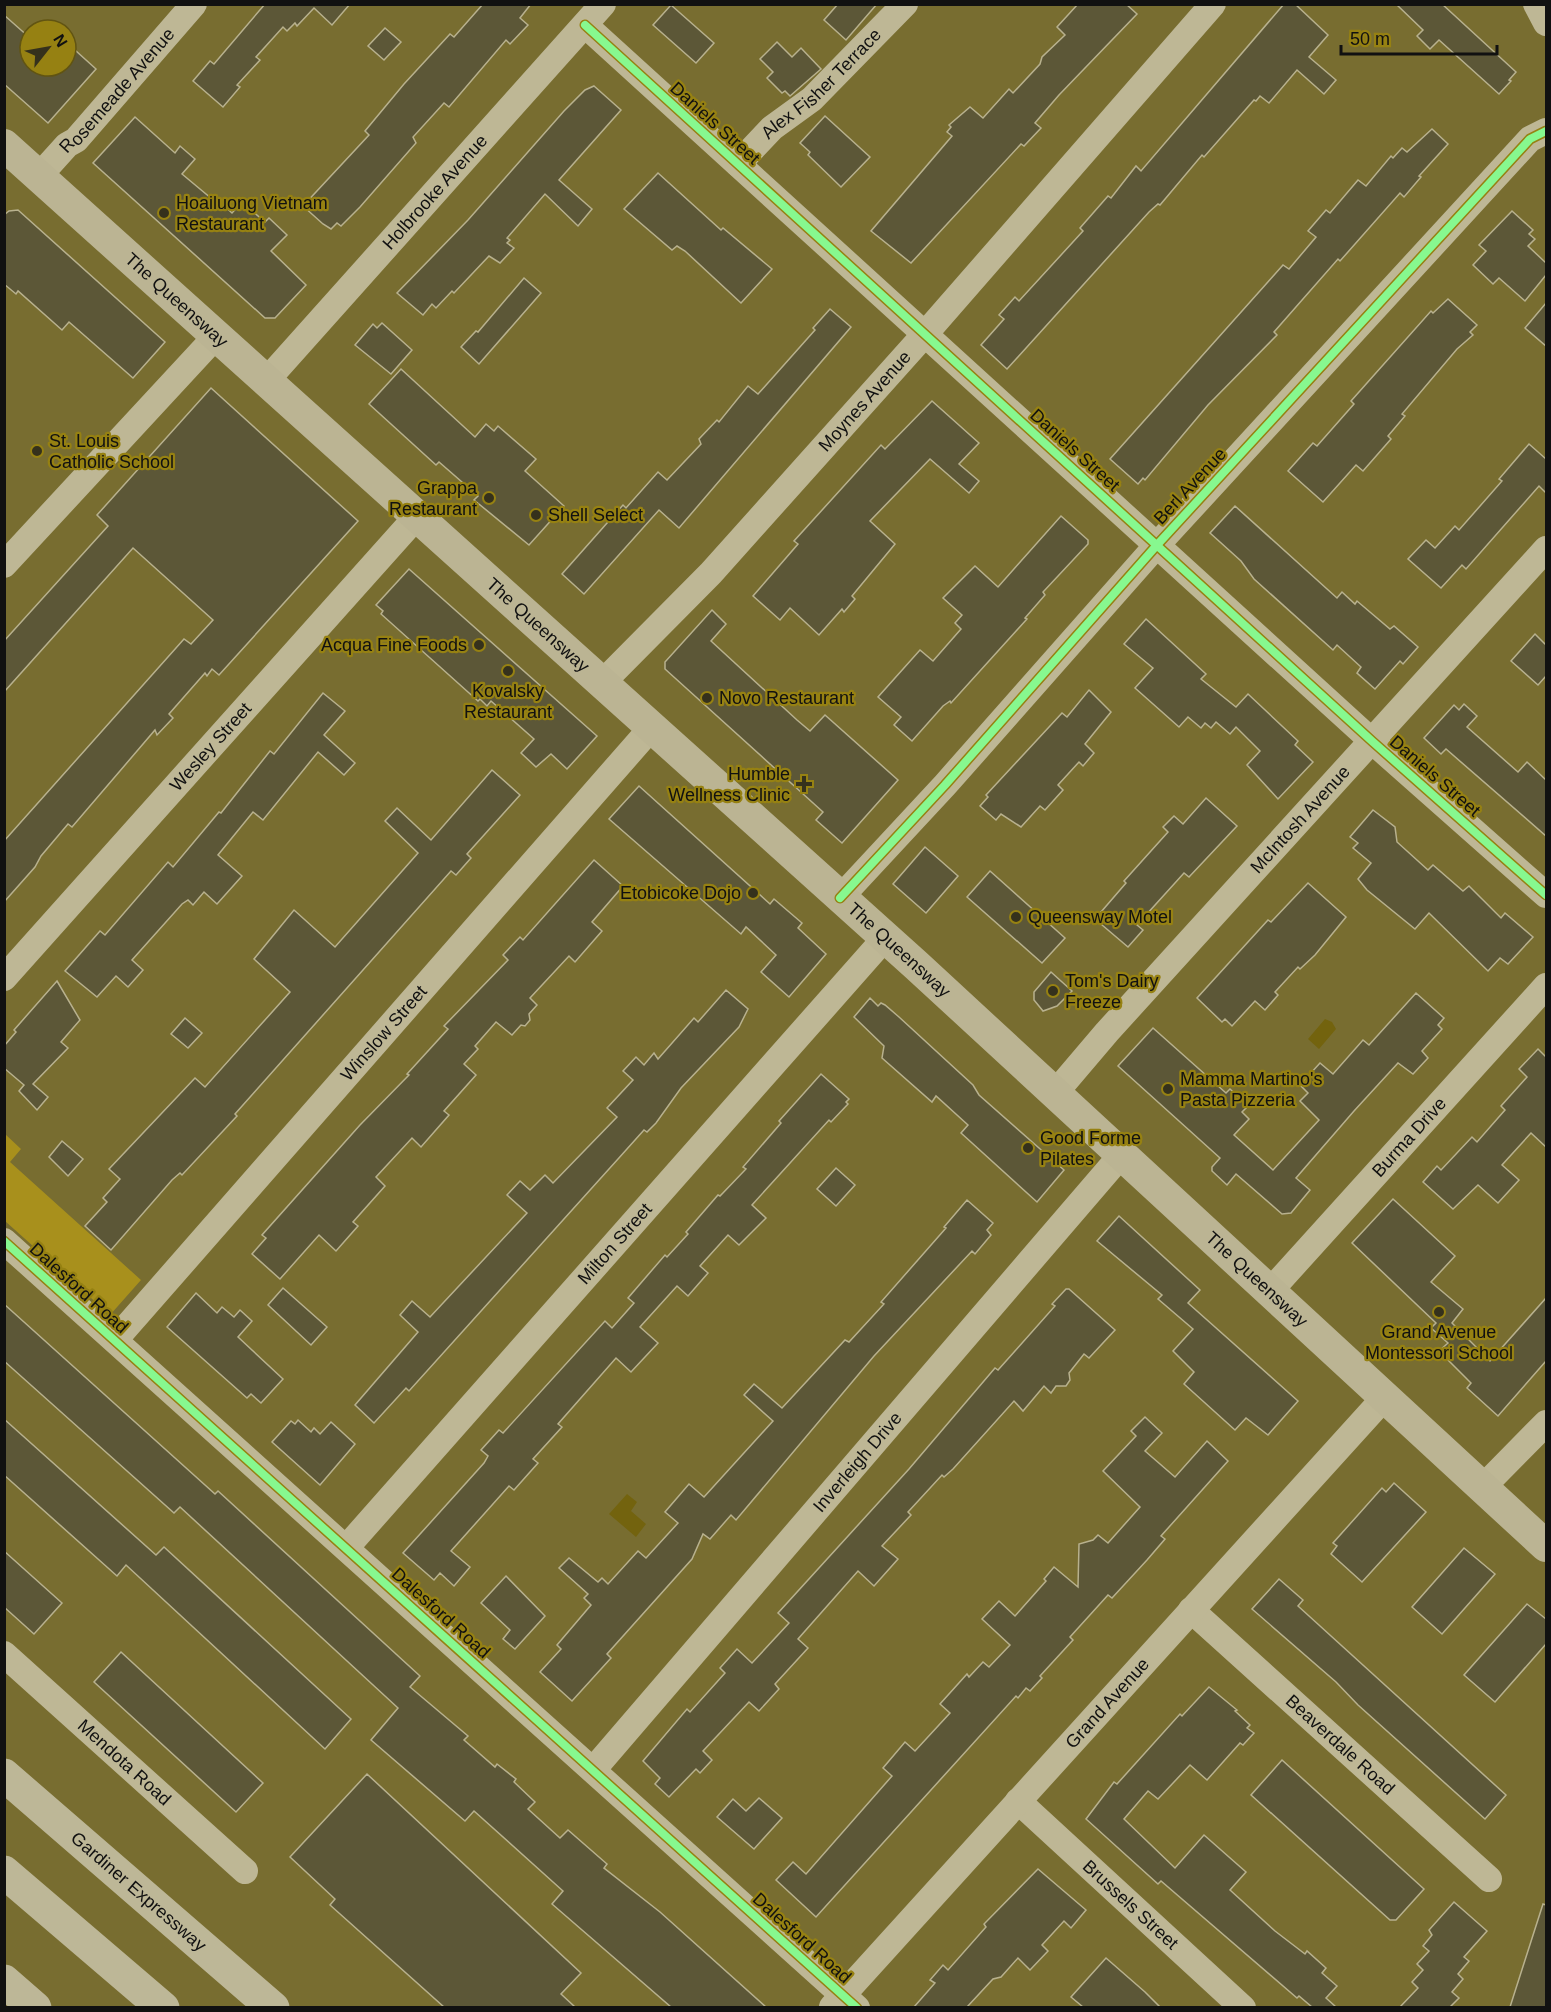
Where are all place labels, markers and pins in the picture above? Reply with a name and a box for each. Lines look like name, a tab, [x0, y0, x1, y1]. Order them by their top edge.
place label: Hoailuong Vietnam Restaurant	[176, 193, 328, 234]
marker: Hoailuong Vietnam Restaurant	[157, 206, 171, 220]
place label: St. Louis Catholic School	[49, 431, 174, 472]
marker: St. Louis Catholic School	[30, 444, 44, 458]
place label: Grappa Restaurant	[389, 478, 478, 519]
marker: Grappa Restaurant	[482, 491, 496, 505]
place label: Shell Select	[548, 505, 643, 525]
marker: Shell Select	[529, 508, 543, 522]
place label: Acqua Fine Foods	[321, 635, 467, 655]
marker: Acqua Fine Foods	[472, 638, 486, 652]
marker: Kovalsky Restaurant	[501, 664, 515, 678]
place label: Kovalsky Restaurant	[464, 681, 552, 722]
place label: Novo Restaurant	[719, 688, 854, 708]
marker: Novo Restaurant	[700, 691, 714, 705]
place label: Humble Wellness Clinic	[668, 764, 790, 805]
marker: Humble Wellness Clinic	[795, 775, 813, 793]
place label: Etobicoke Dojo	[620, 883, 741, 903]
marker: Etobicoke Dojo	[746, 886, 760, 900]
place label: Queensway Motel	[1028, 907, 1172, 927]
marker: Queensway Motel	[1009, 910, 1023, 924]
place label: Tom's Dairy Freeze	[1065, 971, 1158, 1012]
marker: Tom's Dairy Freeze	[1046, 984, 1060, 998]
place label: Mamma Martino's Pasta Pizzeria	[1180, 1069, 1322, 1110]
marker: Mamma Martino's Pasta Pizzeria	[1161, 1082, 1175, 1096]
place label: Good Forme Pilates	[1040, 1128, 1141, 1169]
marker: Good Forme Pilates	[1021, 1141, 1035, 1155]
marker: Grand Avenue Montessori School	[1432, 1305, 1446, 1319]
place label: Grand Avenue Montessori School	[1365, 1322, 1513, 1363]

